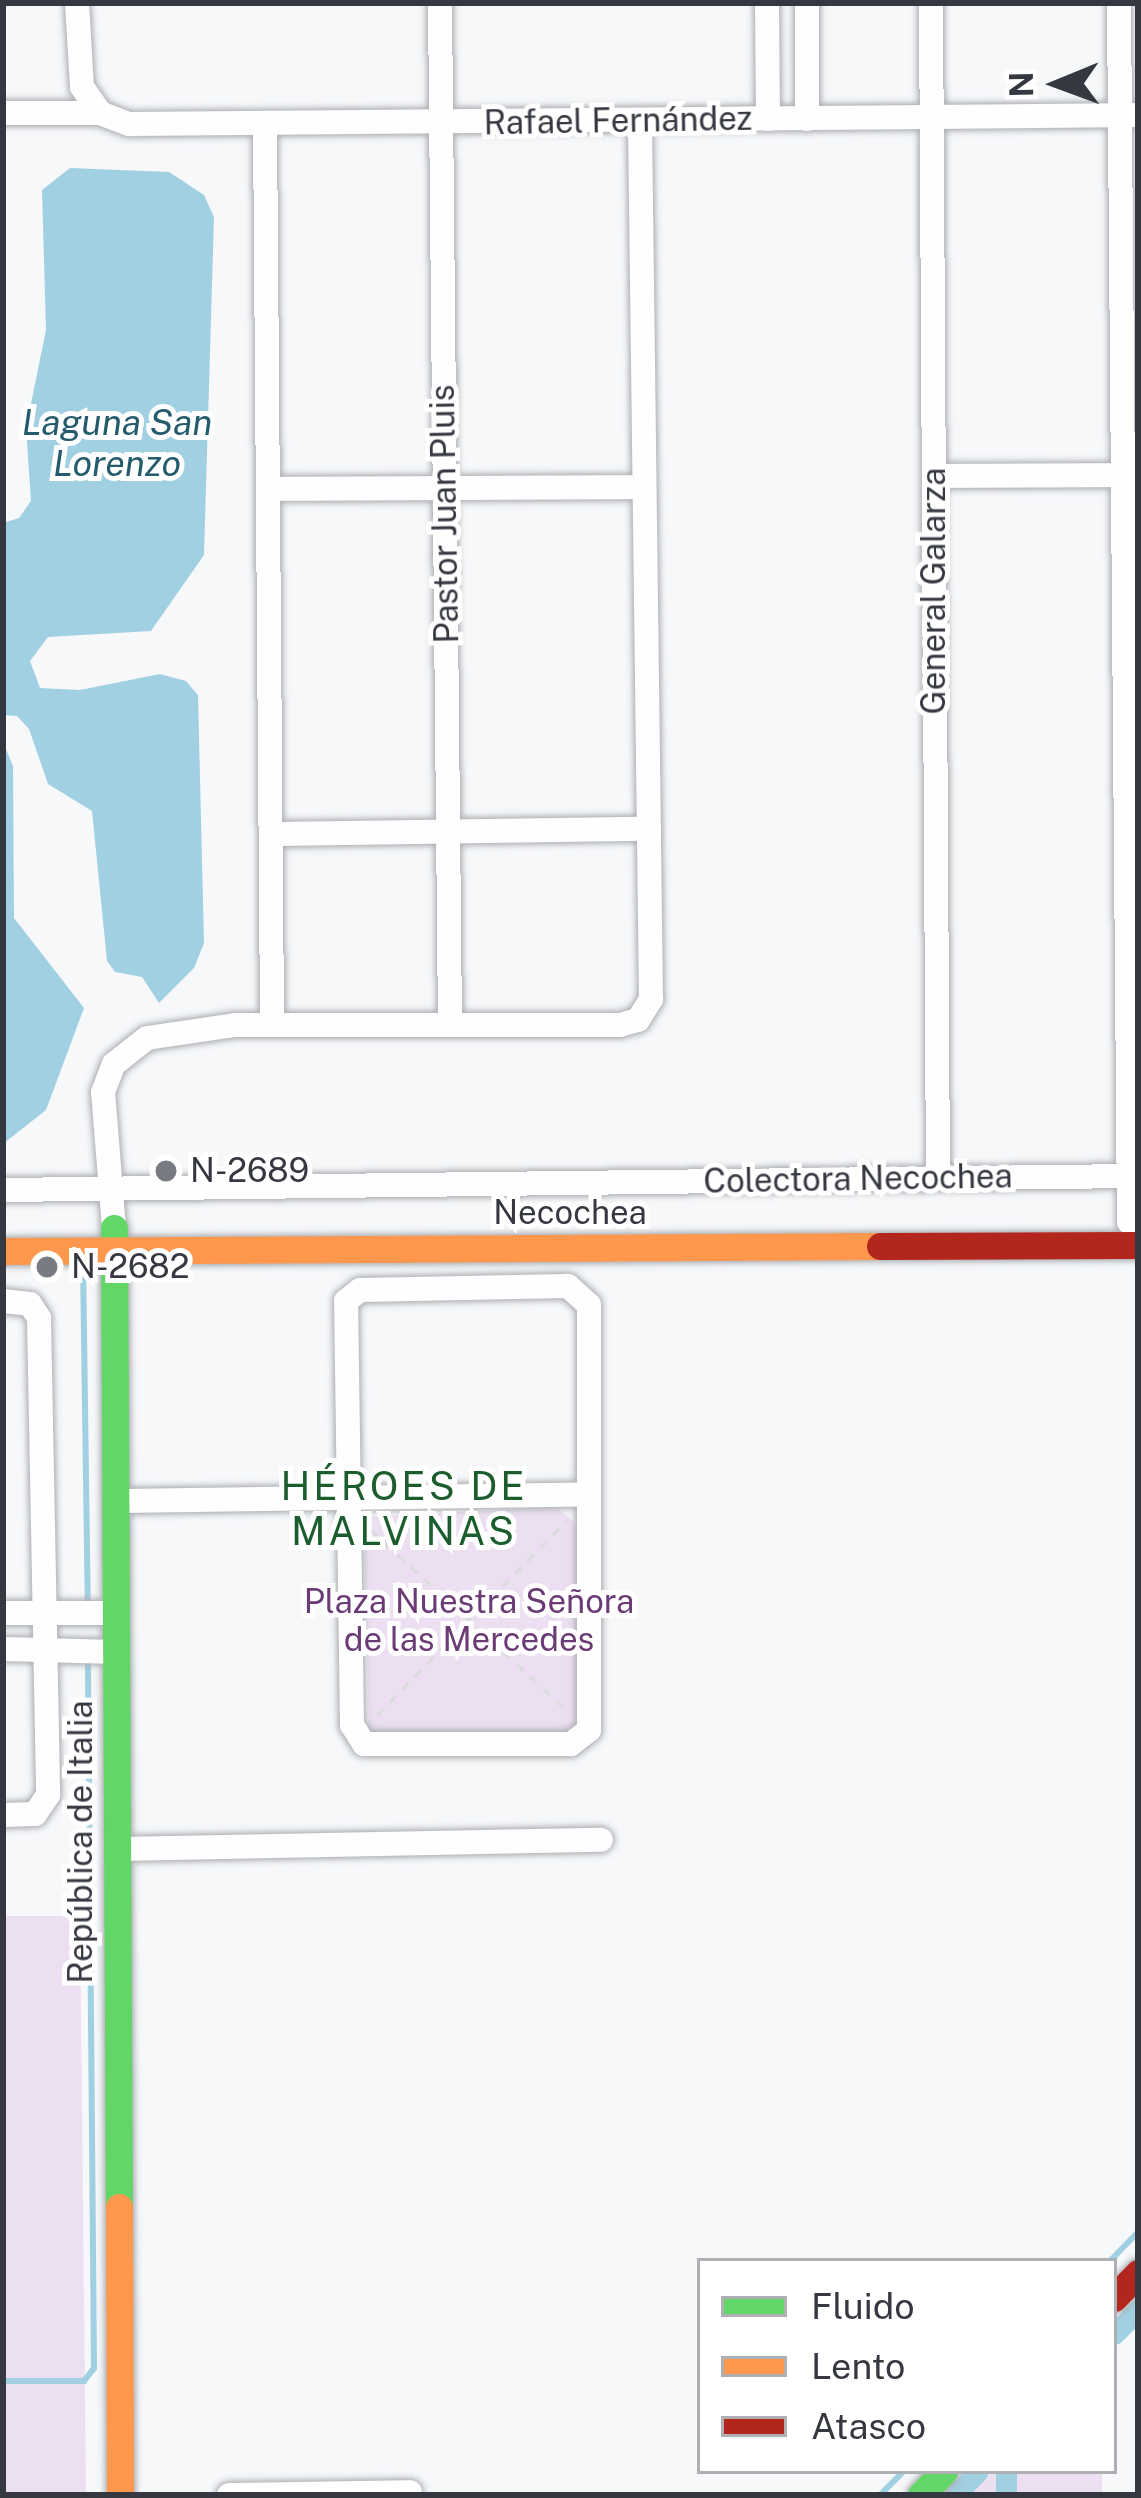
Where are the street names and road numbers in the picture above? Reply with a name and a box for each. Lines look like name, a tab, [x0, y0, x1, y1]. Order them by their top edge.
street label: Rafael Fernández	[483, 99, 753, 143]
street label: Pastor Juan Pluis	[423, 384, 467, 644]
street label: General Galarza	[914, 467, 954, 715]
street label: Colectora Necochea	[703, 1157, 1013, 1201]
street label: Necochea	[493, 1193, 647, 1233]
street label: República de Italia	[61, 1700, 101, 1984]

